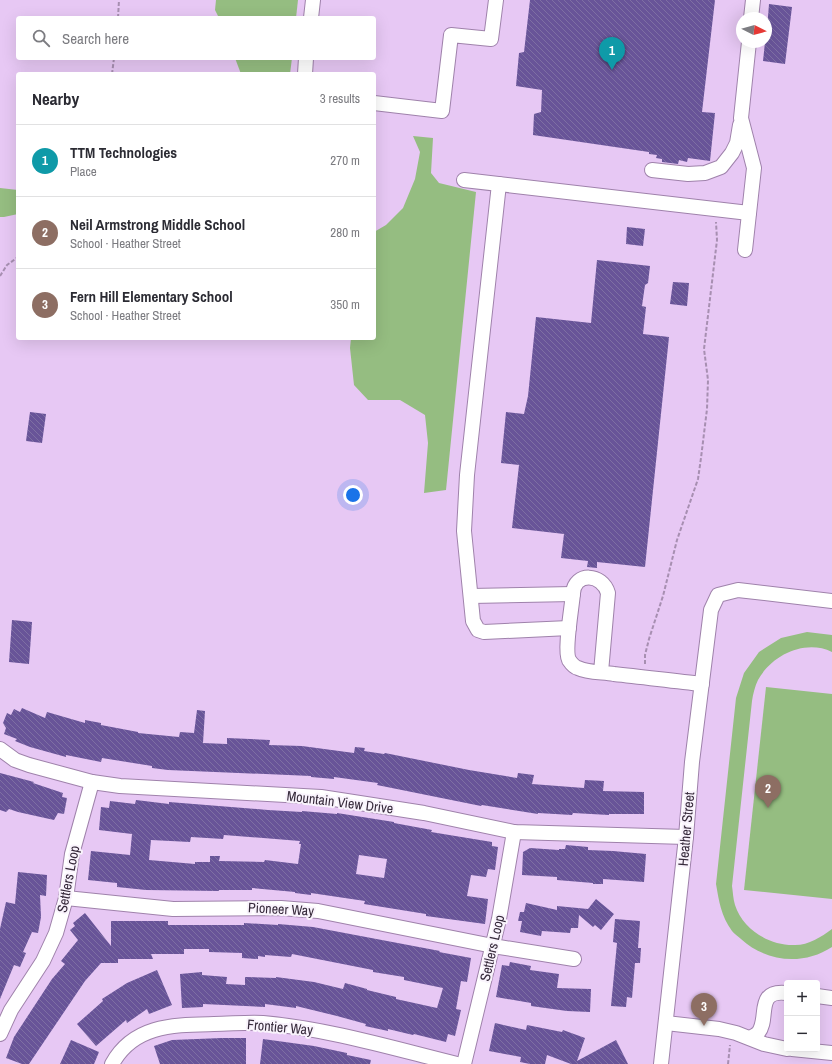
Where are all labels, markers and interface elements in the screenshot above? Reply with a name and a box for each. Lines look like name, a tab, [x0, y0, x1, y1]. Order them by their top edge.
north arrow	[736, 12, 772, 48]
search box	[16, 16, 376, 60]
icon: search	[30, 27, 52, 49]
text: Search here	[62, 28, 129, 49]
pin: 1	[599, 37, 625, 70]
text: Nearby	[32, 87, 79, 110]
text: 3 results	[320, 90, 360, 107]
text: TTM Technologies	[70, 142, 177, 163]
text: 1	[42, 152, 48, 169]
text: 270 m	[330, 152, 360, 169]
text: Place	[70, 163, 97, 180]
text: Neil Armstrong Middle School	[70, 214, 245, 235]
text: 2	[42, 224, 48, 241]
text: 280 m	[330, 224, 360, 241]
text: School · Heather Street	[70, 235, 181, 252]
text: Fern Hill Elementary School	[70, 286, 233, 307]
text: 3	[42, 296, 48, 313]
text: 350 m	[330, 296, 360, 313]
text: School · Heather Street	[70, 307, 181, 324]
your location	[343, 485, 363, 505]
pin: 2	[755, 775, 781, 808]
street label: Mountain View Drive	[286, 787, 394, 817]
street label: Heather Street	[674, 791, 698, 867]
street label: Settlers Loop	[53, 844, 83, 914]
street label: Pioneer Way	[248, 898, 315, 920]
street label: Settlers Loop	[476, 913, 508, 983]
map controls	[784, 980, 820, 1052]
button: +	[784, 980, 820, 1016]
pin: 3	[691, 993, 717, 1026]
street label: Frontier Way	[246, 1015, 314, 1039]
button: −	[784, 1016, 820, 1052]

